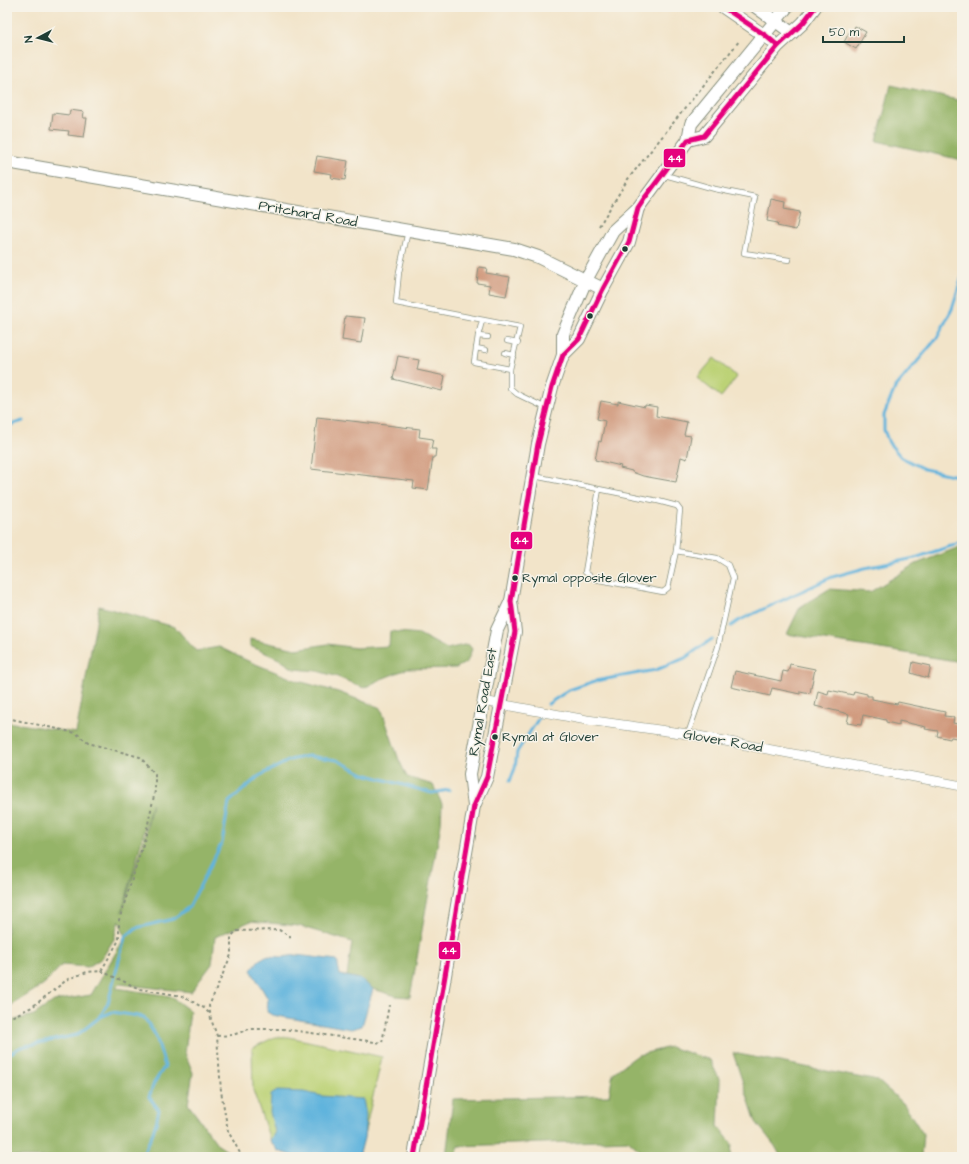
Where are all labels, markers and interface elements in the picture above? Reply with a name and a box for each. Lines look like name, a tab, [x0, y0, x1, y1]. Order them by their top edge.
north arrow	[18, 18, 58, 58]
scale bar	[823, 18, 904, 44]
text: 50 m	[829, 24, 860, 41]
text: N	[21, 35, 36, 43]
line badge: 44	[663, 148, 686, 168]
text: 44	[668, 151, 683, 166]
street label: Pritchard Road	[257, 195, 359, 233]
unlabelled marker	[620, 244, 630, 254]
unlabelled marker	[585, 311, 595, 321]
line badge: 44	[510, 531, 533, 550]
text: 44	[514, 533, 529, 548]
place label: Rymal opposite Glover	[522, 569, 657, 588]
marker: Rymal opposite Glover	[510, 573, 520, 583]
street label: Rymal Road East	[464, 646, 502, 758]
street label: Glover Road	[682, 724, 764, 758]
place label: Rymal at Glover	[502, 728, 599, 747]
marker: Rymal at Glover	[490, 732, 500, 742]
line badge: 44	[438, 941, 461, 960]
text: 44	[442, 943, 457, 958]

